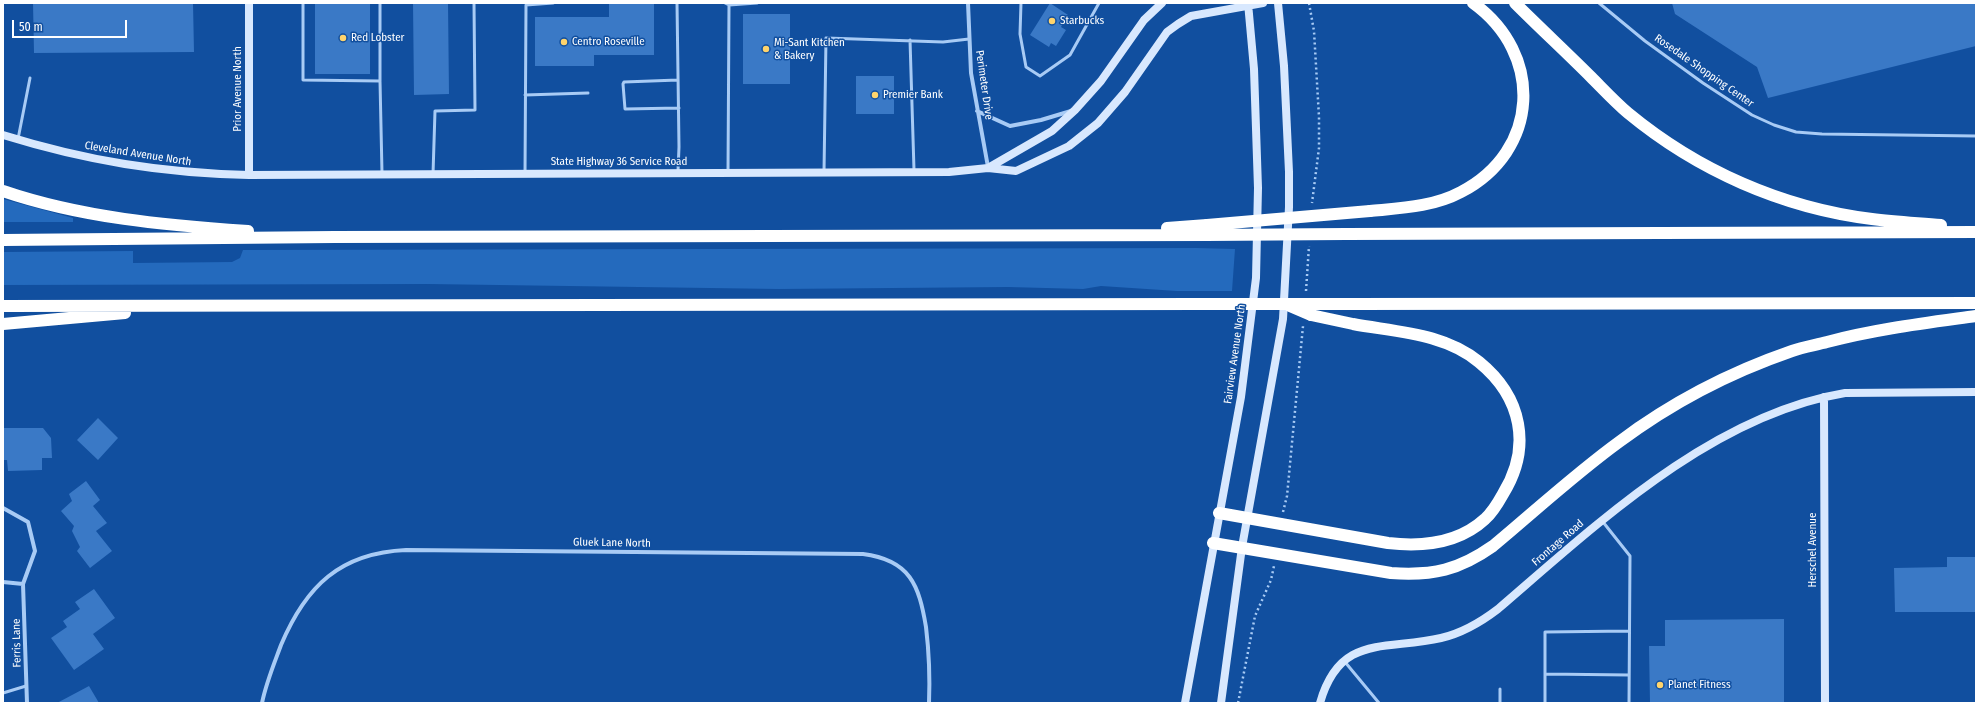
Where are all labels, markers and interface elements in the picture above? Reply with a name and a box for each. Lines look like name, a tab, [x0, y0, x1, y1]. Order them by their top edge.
scale bar	[14, 12, 129, 38]
place label: Starbucks	[1060, 14, 1104, 28]
marker: Starbucks	[1047, 16, 1057, 26]
text: 50 m	[19, 20, 43, 34]
place label: Red Lobster	[351, 31, 404, 45]
street label: Rosedale Shopping Center	[1652, 32, 1756, 110]
marker: Red Lobster	[338, 33, 348, 43]
place label: Centro Roseville	[572, 35, 645, 49]
place label: Mi-Sant Kitchen & Bakery	[774, 36, 845, 62]
marker: Centro Roseville	[559, 37, 569, 47]
marker: Mi-Sant Kitchen & Bakery	[761, 44, 771, 54]
street label: Prior Avenue North	[231, 46, 245, 132]
street label: Perimeter Drive	[973, 49, 995, 121]
place label: Premier Bank	[883, 88, 943, 102]
marker: Premier Bank	[870, 90, 880, 100]
street label: Cleveland Avenue North	[84, 139, 192, 169]
street label: State Highway 36 Service Road	[551, 155, 687, 169]
street label: Fairview Avenue North	[1221, 303, 1249, 405]
street label: Herschel Avenue	[1806, 513, 1820, 587]
street label: Frontage Road	[1529, 517, 1587, 569]
street label: Gluek Lane North	[573, 536, 651, 550]
street label: Ferris Lane	[10, 618, 24, 668]
place label: Planet Fitness	[1668, 678, 1731, 692]
marker: Planet Fitness	[1655, 680, 1665, 690]

